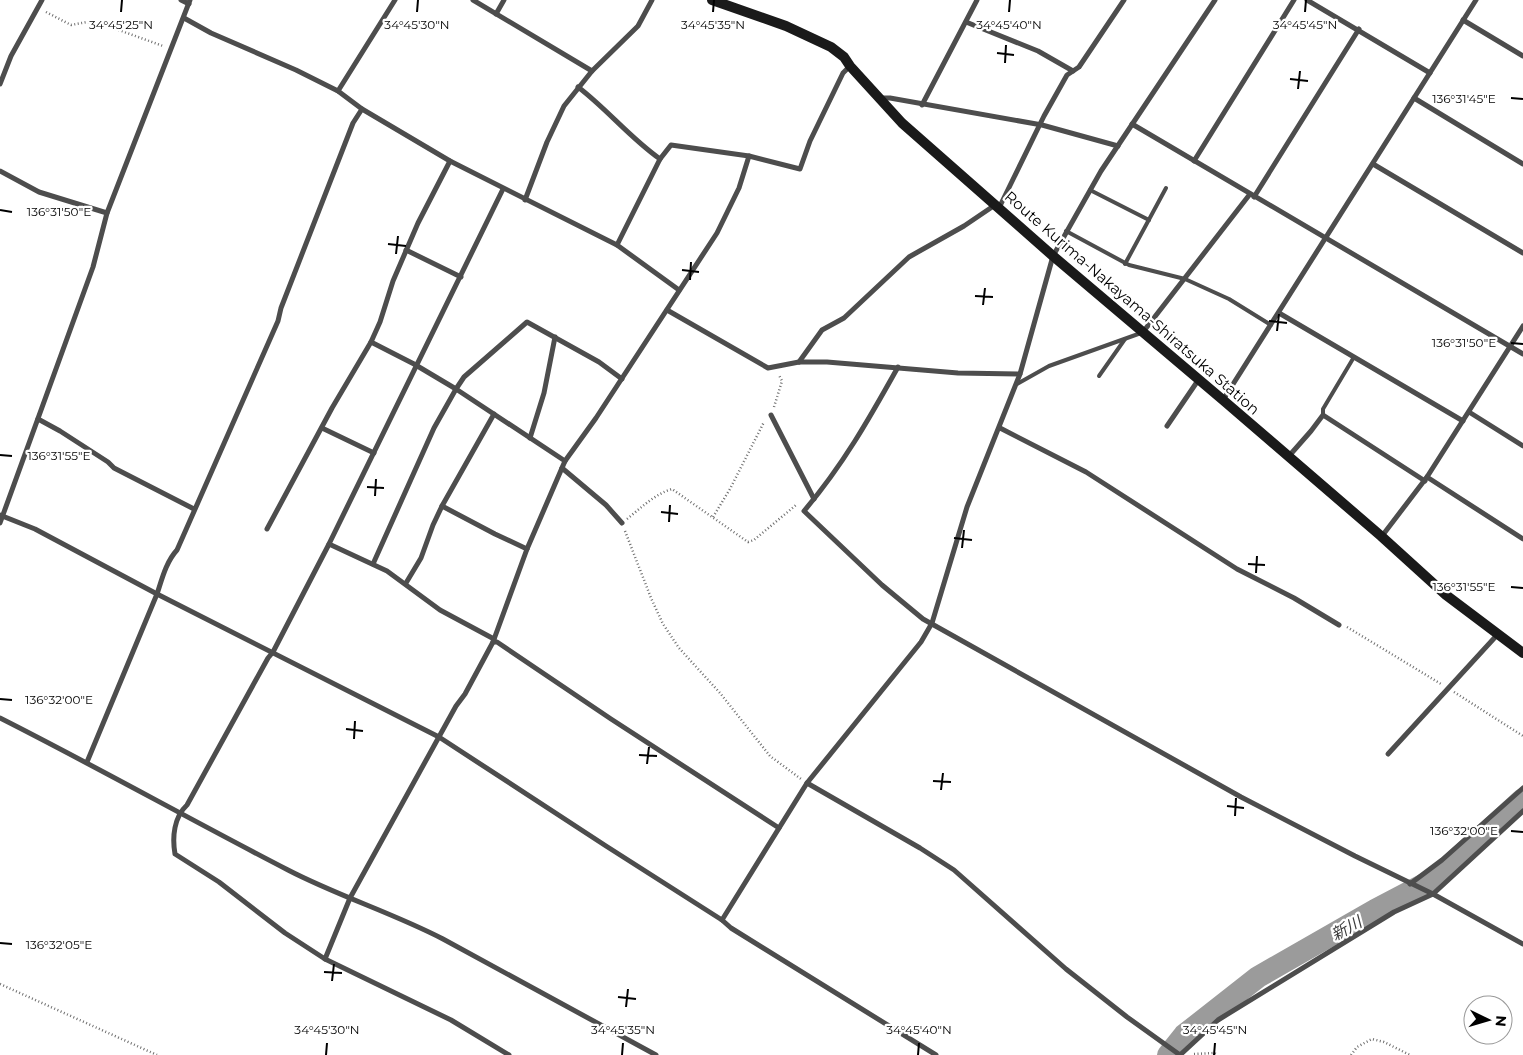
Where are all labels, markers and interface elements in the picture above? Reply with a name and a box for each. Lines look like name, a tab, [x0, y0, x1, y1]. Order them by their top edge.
text: 34°45'25"N	[89, 17, 153, 32]
text: 34°45'30"N	[384, 17, 450, 32]
text: 34°45'35"N	[681, 17, 745, 32]
text: 34°45'40"N	[976, 17, 1042, 32]
text: 34°45'45"N	[1273, 17, 1337, 32]
text: 136°31'45"E	[1432, 91, 1496, 106]
street label: Route Kurima-Nakayama-Shiratsuka Station	[1001, 187, 1264, 419]
text: 136°31'50"E	[27, 204, 91, 219]
text: 136°31'50"E	[1432, 335, 1496, 350]
text: 136°31'55"E	[27, 448, 91, 463]
text: 136°31'55"E	[1432, 579, 1496, 594]
text: 136°32'00"E	[25, 692, 93, 707]
text: 136°32'00"E	[1430, 823, 1498, 838]
water label: 新川	[1328, 911, 1367, 945]
text: 136°32'05"E	[26, 937, 92, 952]
north arrow	[1463, 995, 1513, 1045]
text: N	[1491, 1015, 1510, 1028]
text: 34°45'30"N	[294, 1022, 360, 1037]
text: 34°45'35"N	[591, 1022, 655, 1037]
text: 34°45'40"N	[886, 1022, 952, 1037]
text: 34°45'45"N	[1183, 1022, 1247, 1037]

